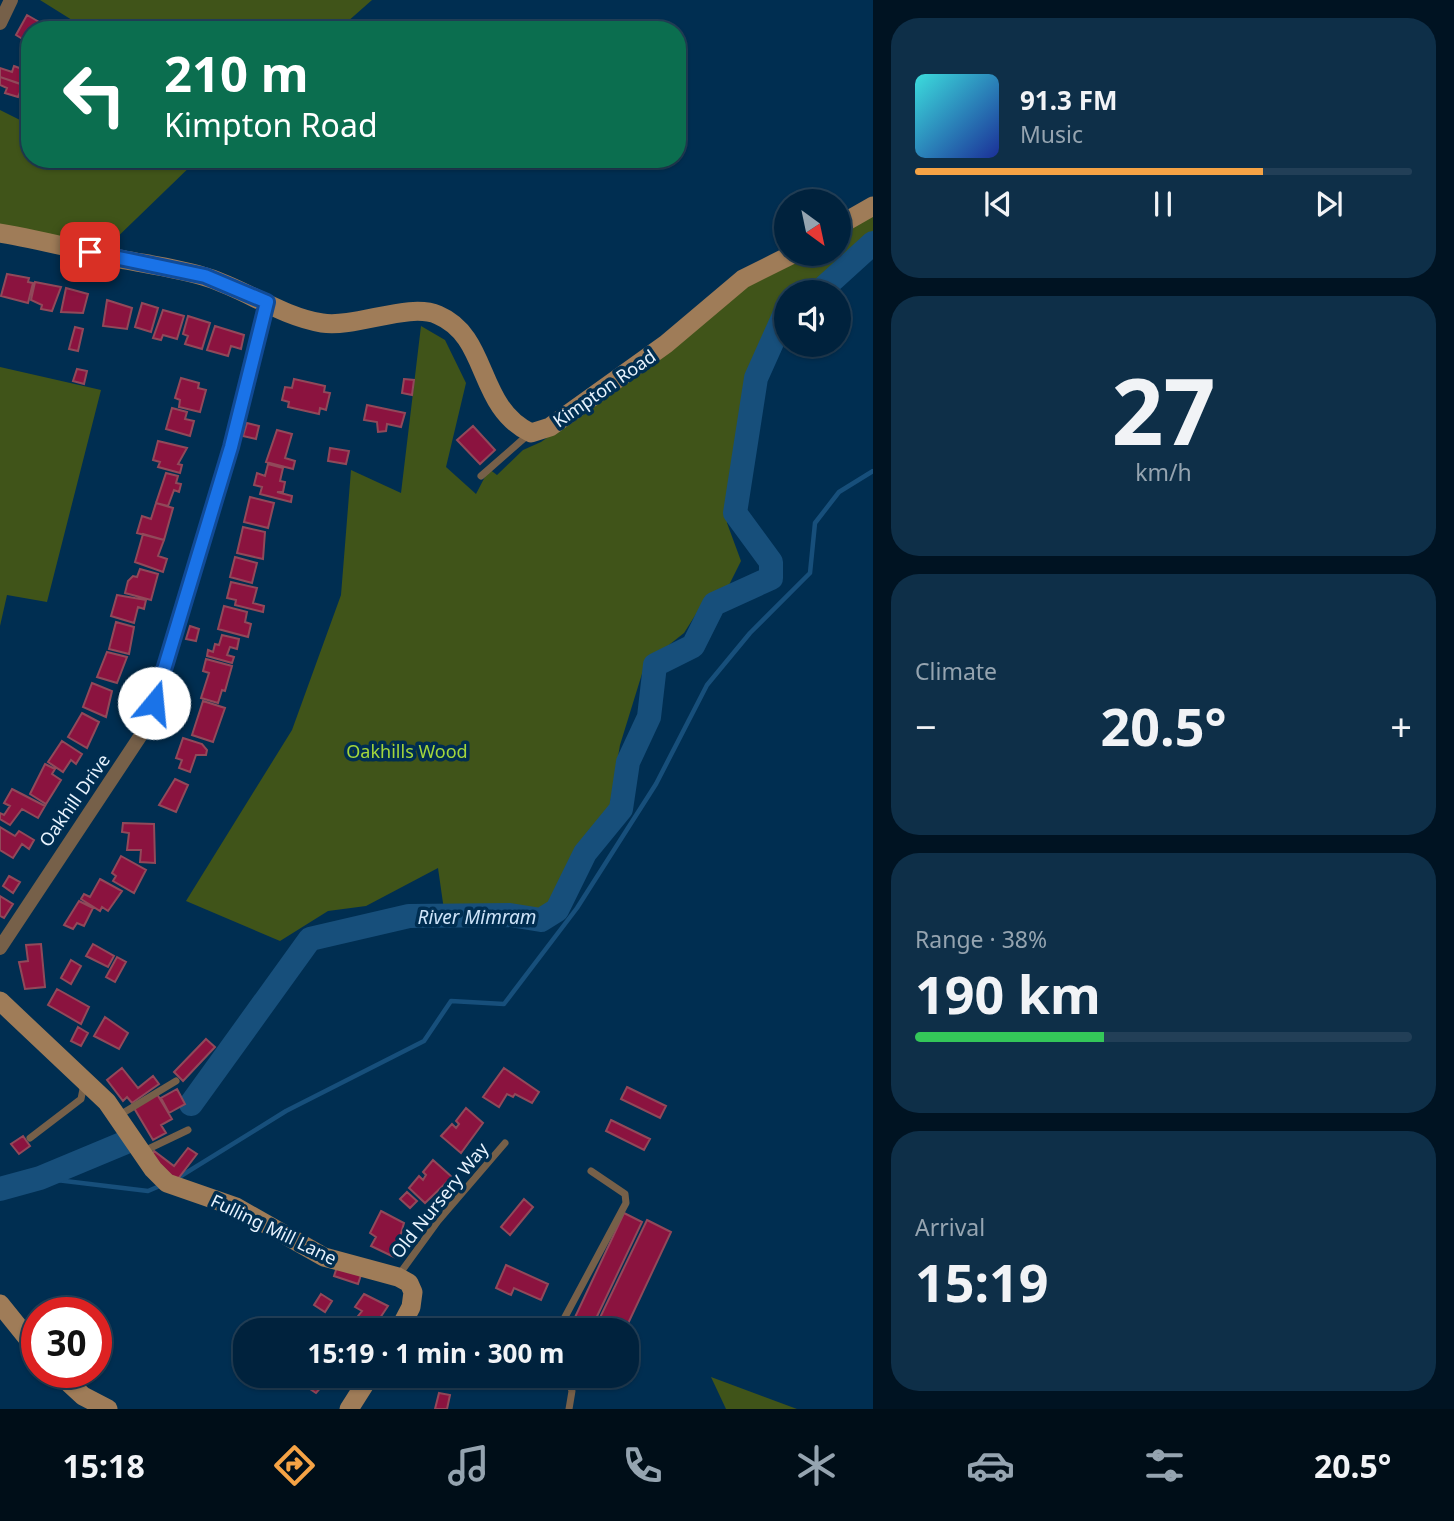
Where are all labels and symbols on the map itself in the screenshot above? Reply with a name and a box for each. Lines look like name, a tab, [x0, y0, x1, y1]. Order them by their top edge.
north arrow	[774, 189, 850, 266]
pin	[60, 222, 120, 282]
street label: Kimpton Road	[548, 344, 660, 432]
position arrow	[117, 666, 191, 740]
park label: Oakhills Wood	[346, 739, 468, 763]
street label: Oakhill Drive	[33, 749, 115, 851]
water label: River Mimram	[418, 904, 536, 930]
street label: Old Nursery Way	[385, 1136, 494, 1263]
street label: Fulling Mill Lane	[207, 1188, 341, 1270]
speed limit sign: 30	[21, 1297, 112, 1388]

